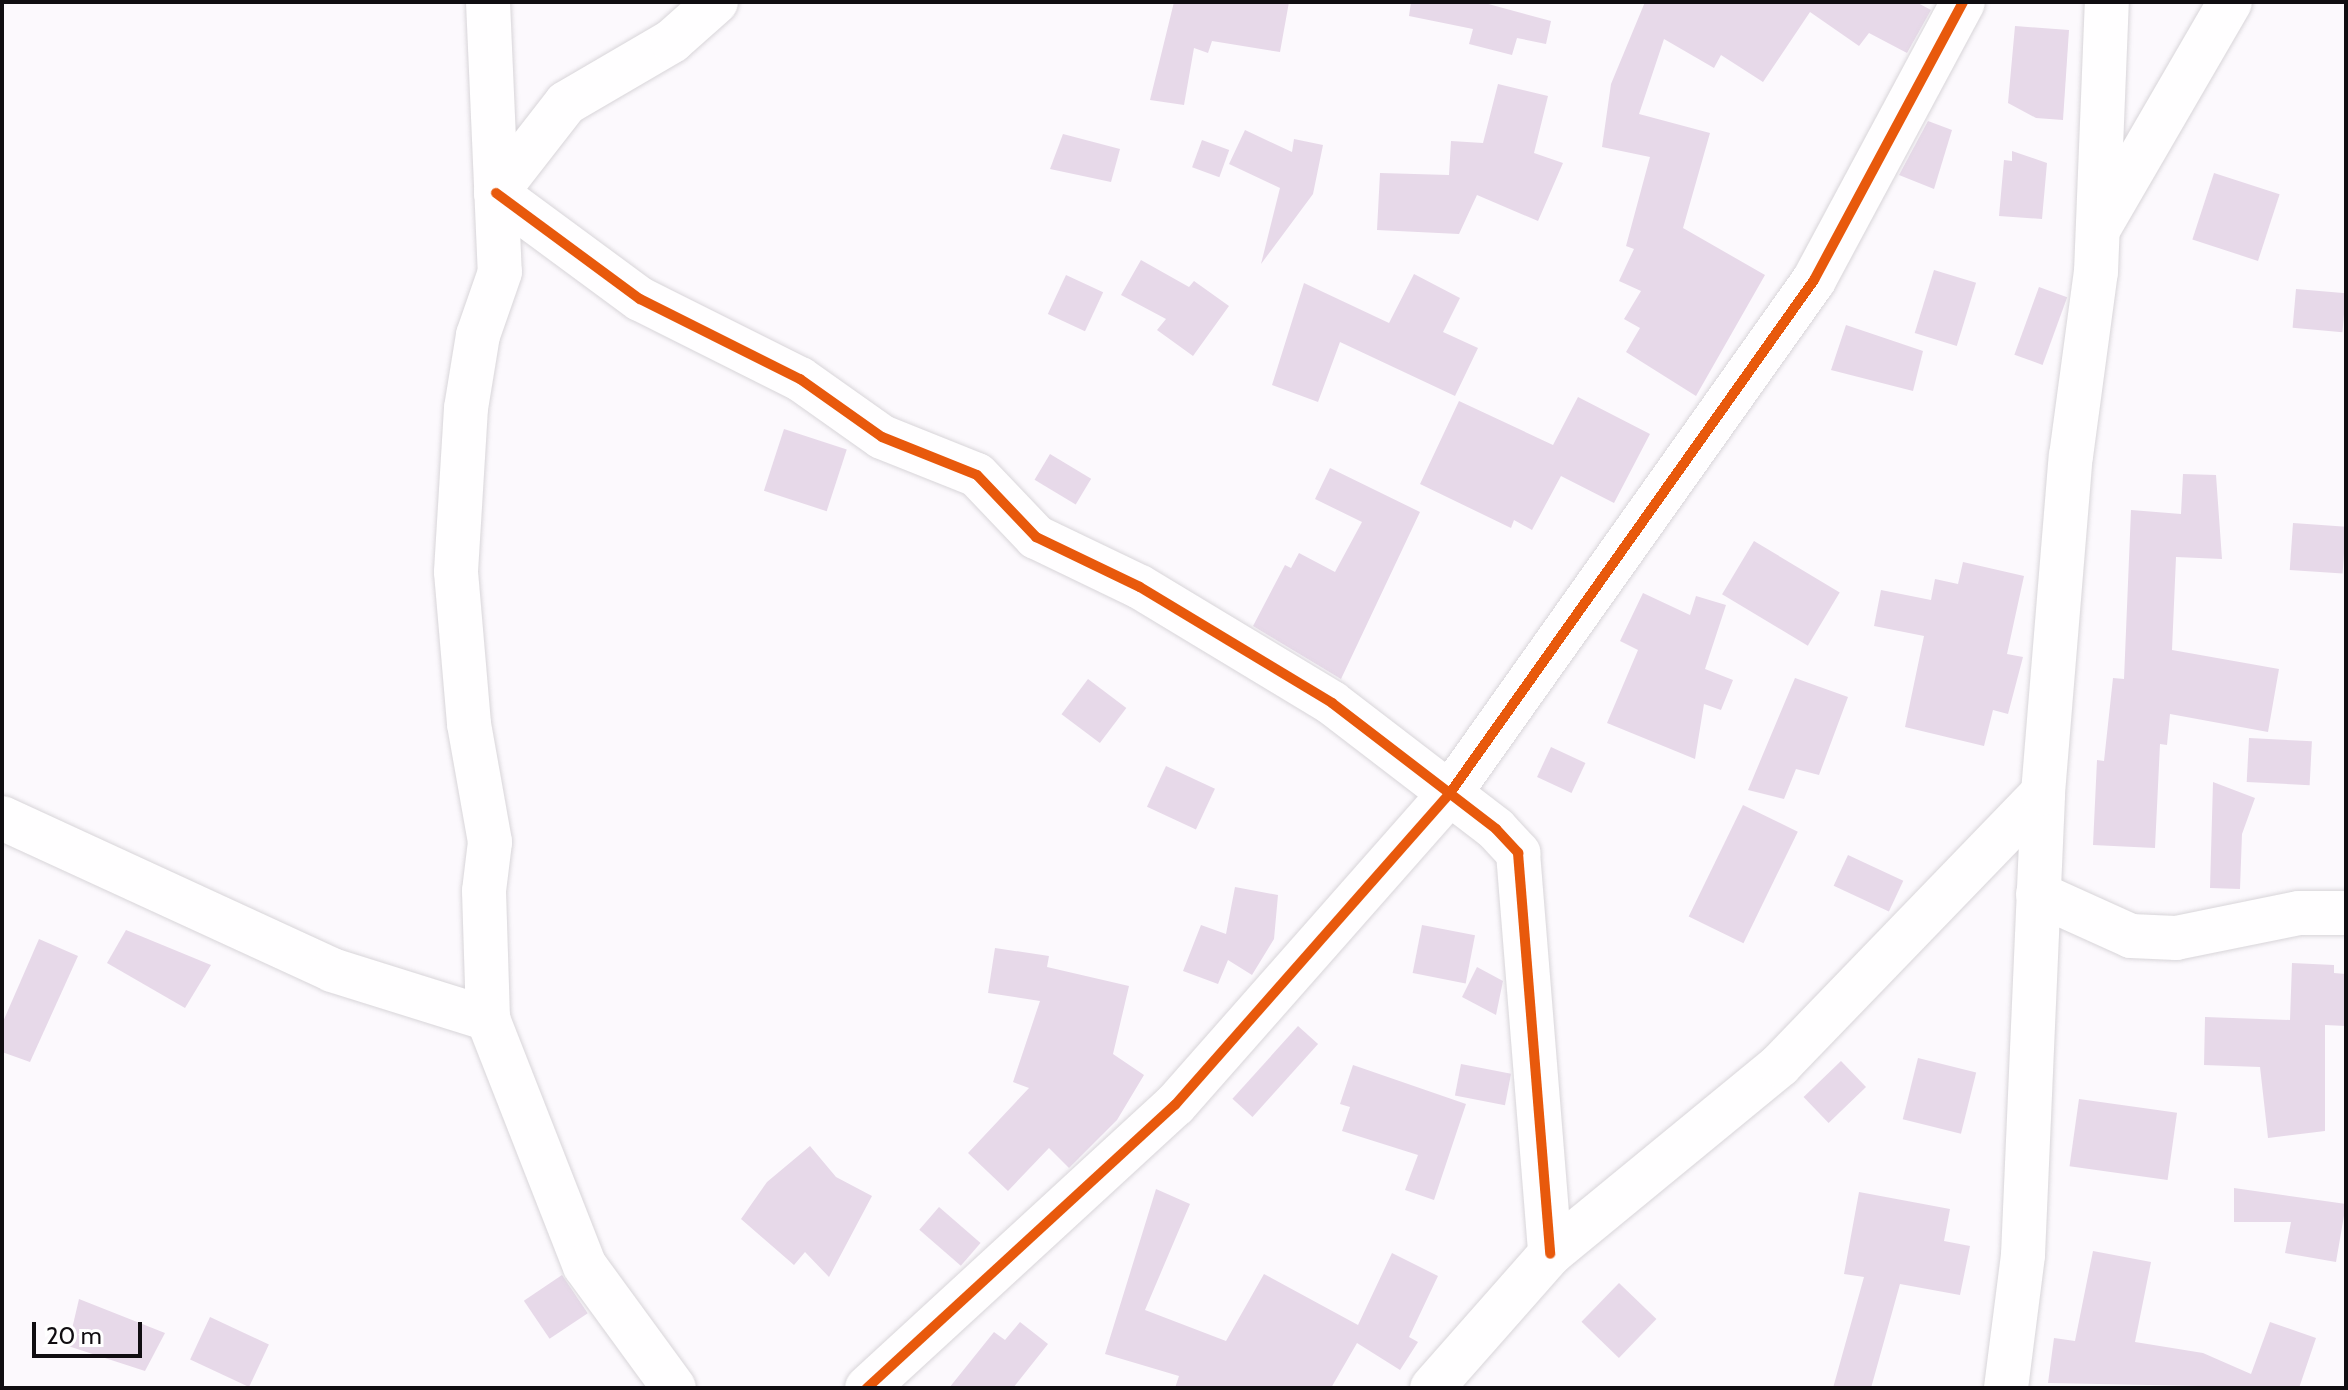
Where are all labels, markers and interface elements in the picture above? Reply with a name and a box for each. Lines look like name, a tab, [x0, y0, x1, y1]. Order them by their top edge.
scale bar	[36, 1306, 146, 1356]
text: 20 m	[46, 1321, 102, 1350]

